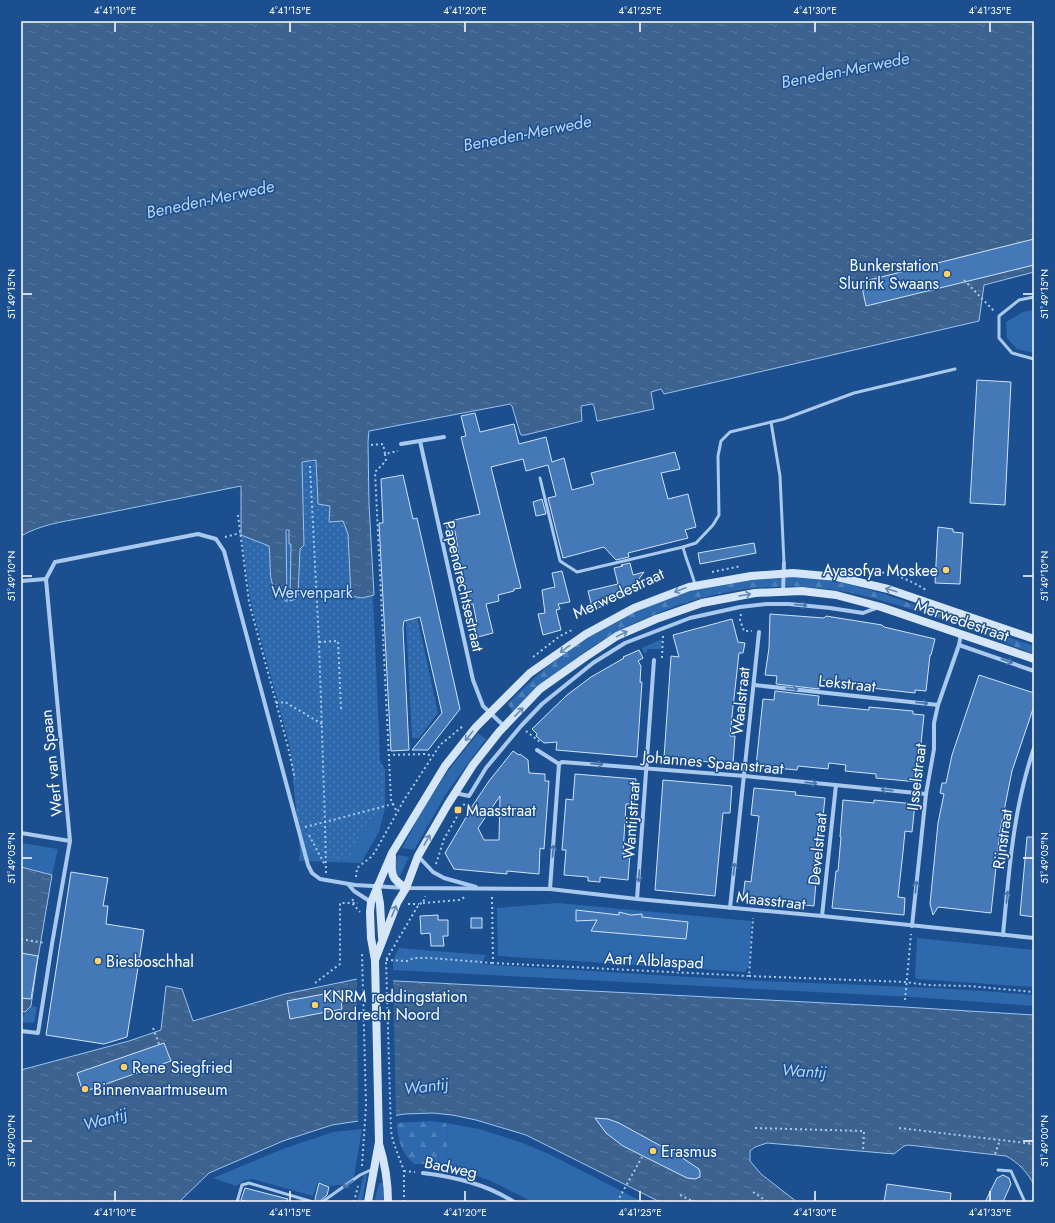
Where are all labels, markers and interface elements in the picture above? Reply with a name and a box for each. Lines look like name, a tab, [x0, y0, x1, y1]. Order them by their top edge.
text: 4°41'10"E	[94, 3, 136, 18]
text: 4°41'15"E	[269, 3, 311, 18]
text: 4°41'20"E	[443, 3, 487, 18]
text: 4°41'25"E	[618, 3, 662, 18]
text: 4°41'30"E	[793, 3, 837, 18]
text: 4°41'35"E	[968, 3, 1012, 18]
water label: Beneden-Merwede	[779, 46, 912, 94]
water label: Beneden-Merwede	[461, 109, 594, 157]
water label: Beneden-Merwede	[144, 174, 277, 224]
place label: Bunkerstation Slurink Swaans	[838, 254, 939, 295]
text: 51°49'15"N	[4, 269, 19, 319]
marker: Bunkerstation Slurink Swaans	[942, 269, 952, 279]
text: 51°49'15"N	[1037, 269, 1052, 319]
street label: Papendrechtsestraat	[437, 518, 490, 654]
text: 51°49'10"N	[4, 551, 19, 601]
text: 51°49'10"N	[1037, 551, 1052, 601]
place label: Ayasofya Moskee	[823, 559, 938, 582]
street label: Merwedestraat	[569, 562, 668, 625]
marker: Ayasofya Moskee	[941, 565, 951, 575]
park label: Wervenpark	[271, 581, 354, 604]
one-way arrow	[885, 586, 898, 593]
one-way arrow	[675, 587, 687, 595]
one-way arrow	[738, 591, 751, 599]
street label: Merwedestraat	[912, 594, 1012, 647]
one-way arrow	[794, 602, 807, 609]
one-way arrow	[616, 630, 628, 637]
one-way arrow	[560, 644, 571, 653]
one-way arrow	[1000, 658, 1012, 666]
street label: Waalstraat	[725, 666, 756, 736]
street label: Lekstraat	[817, 669, 877, 698]
one-way arrow	[785, 686, 798, 693]
one-way arrow	[915, 699, 928, 707]
one-way arrow	[514, 707, 524, 717]
street label: Werf van Spaan	[34, 708, 69, 817]
one-way arrow	[465, 730, 474, 741]
street label: IJsselstraat	[901, 742, 932, 812]
street label: Johannes Spaanstraat	[639, 745, 785, 780]
one-way arrow	[590, 761, 603, 768]
one-way arrow	[804, 779, 817, 786]
street label: Wantijstraat	[617, 781, 646, 859]
one-way arrow	[881, 786, 894, 794]
place label: Maasstraat	[466, 799, 536, 822]
marker: Maasstraat	[453, 805, 463, 815]
street label: Rijnstraat	[987, 807, 1018, 871]
street label: Develstraat	[802, 812, 833, 886]
text: 51°49'05"N	[4, 832, 19, 884]
text: 51°49'05"N	[1037, 832, 1052, 884]
one-way arrow	[423, 834, 431, 846]
one-way arrow	[549, 845, 556, 858]
one-way arrow	[731, 863, 738, 876]
one-way arrow	[635, 869, 642, 882]
one-way arrow	[912, 881, 919, 894]
street label: Maasstraat	[735, 885, 807, 916]
one-way arrow	[1003, 891, 1011, 904]
one-way arrow	[391, 905, 399, 917]
street label: Aart Alblaspad	[604, 946, 704, 975]
place label: Biesboschhal	[106, 950, 194, 973]
marker: Biesboschhal	[93, 956, 103, 966]
place label: KNRM reddingstation Dordrecht Noord	[323, 985, 468, 1026]
marker: KNRM reddingstation Dordrecht Noord	[310, 1000, 320, 1010]
place label: Rene Siegfried	[132, 1056, 233, 1079]
water label: Wantij	[781, 1058, 828, 1084]
marker: Rene Siegfried	[119, 1062, 129, 1072]
water label: Wantij	[402, 1071, 451, 1101]
place label: Binnenvaartmuseum	[93, 1078, 228, 1101]
marker: Binnenvaartmuseum	[80, 1084, 90, 1094]
water label: Wantij	[80, 1101, 131, 1136]
text: 51°49'00"N	[4, 1115, 19, 1167]
text: 51°49'00"N	[1037, 1115, 1052, 1167]
place label: Erasmus	[661, 1140, 717, 1163]
marker: Erasmus	[648, 1146, 658, 1156]
street label: Badweg	[422, 1151, 480, 1184]
one-way arrow	[342, 1180, 353, 1188]
text: 4°41'10"E	[94, 1205, 136, 1220]
text: 4°41'15"E	[269, 1205, 311, 1220]
text: 4°41'20"E	[443, 1205, 487, 1220]
text: 4°41'25"E	[618, 1205, 662, 1220]
text: 4°41'30"E	[793, 1205, 837, 1220]
text: 4°41'35"E	[968, 1205, 1012, 1220]

